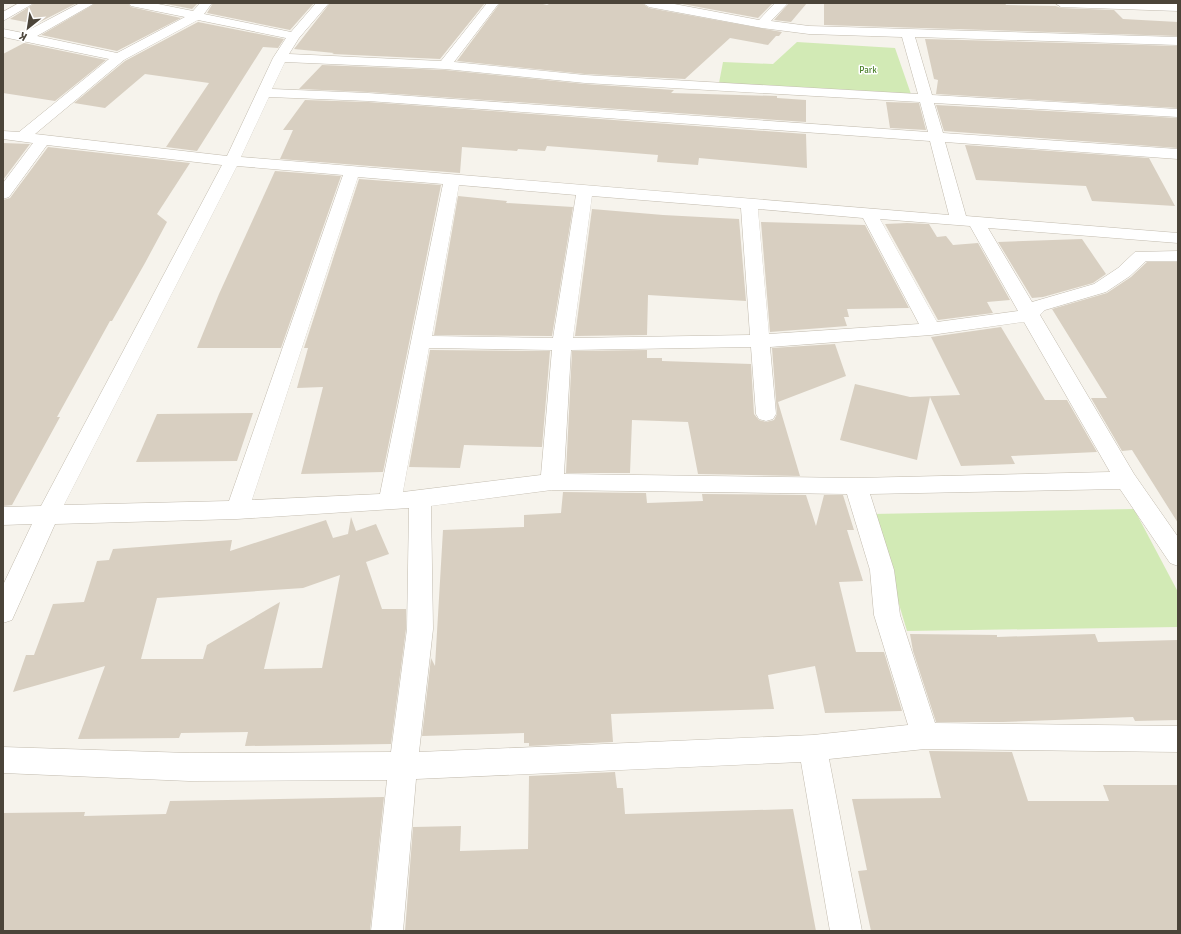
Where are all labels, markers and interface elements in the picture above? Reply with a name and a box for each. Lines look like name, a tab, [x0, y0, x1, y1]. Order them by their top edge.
north arrow	[8, 8, 48, 48]
text: K	[17, 29, 29, 44]
park label: Park	[859, 65, 877, 76]

